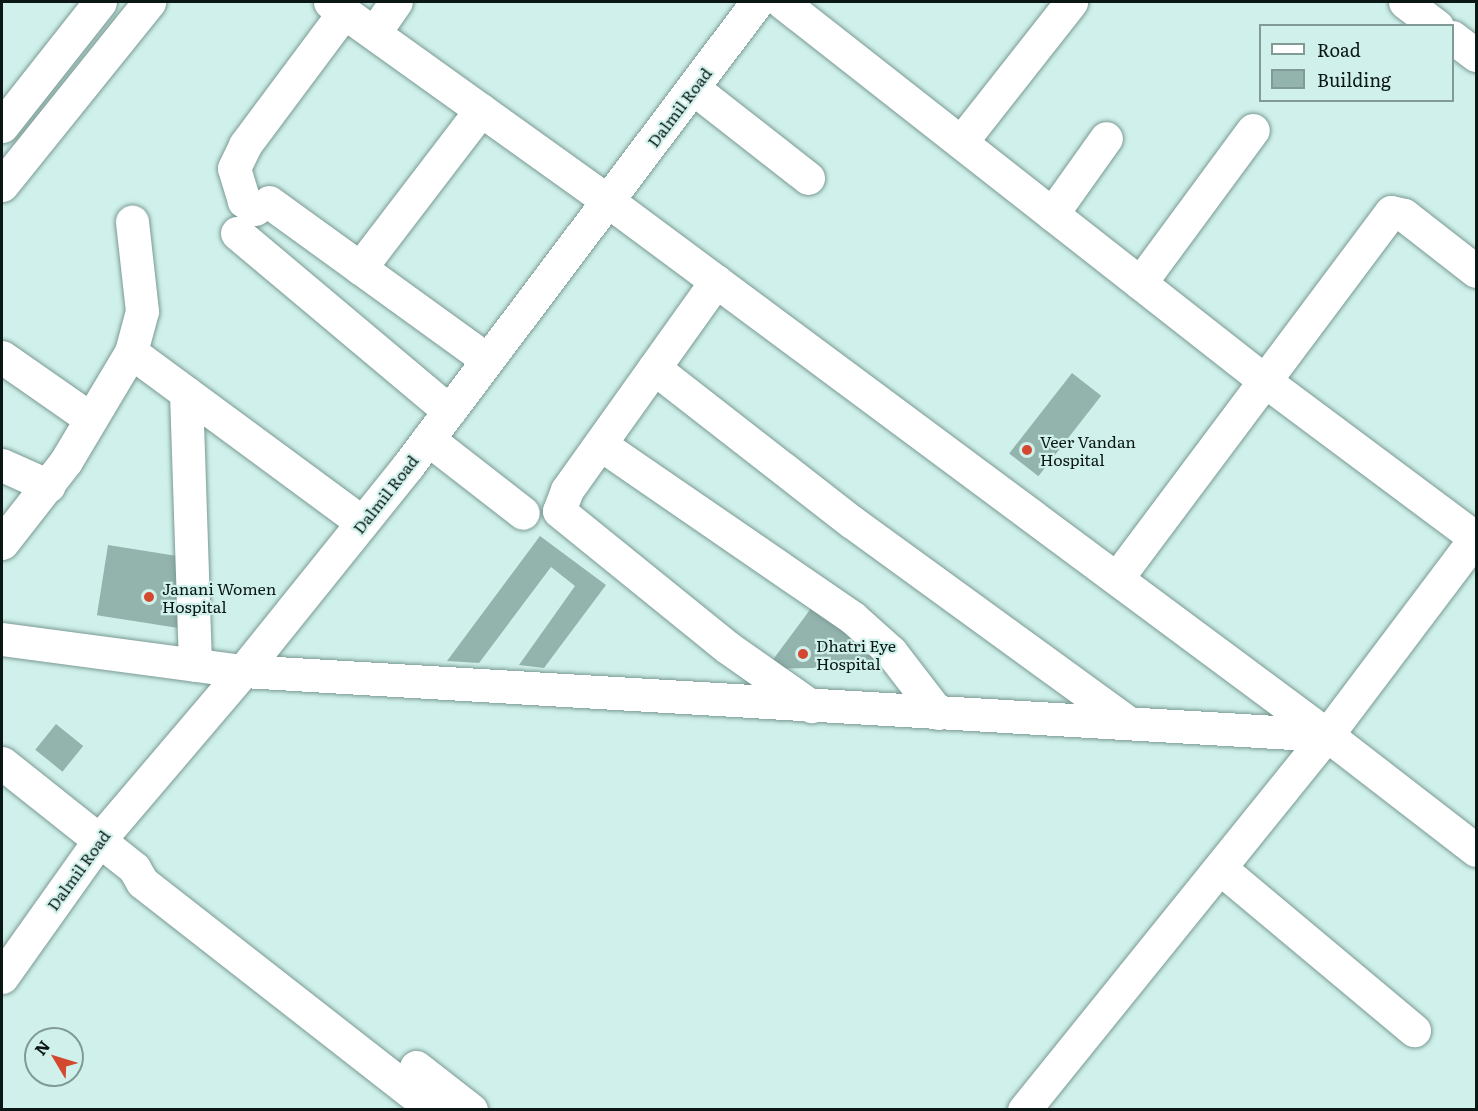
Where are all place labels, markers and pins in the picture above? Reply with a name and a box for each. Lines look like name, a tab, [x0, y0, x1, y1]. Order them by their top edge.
place label: Veer Vandan Hospital	[1040, 431, 1136, 469]
marker: Veer Vandan Hospital	[1018, 441, 1036, 459]
place label: Janani Women Hospital	[162, 578, 276, 616]
marker: Janani Women Hospital	[140, 588, 158, 606]
place label: Dhatri Eye Hospital	[816, 635, 896, 673]
marker: Dhatri Eye Hospital	[794, 645, 812, 663]

